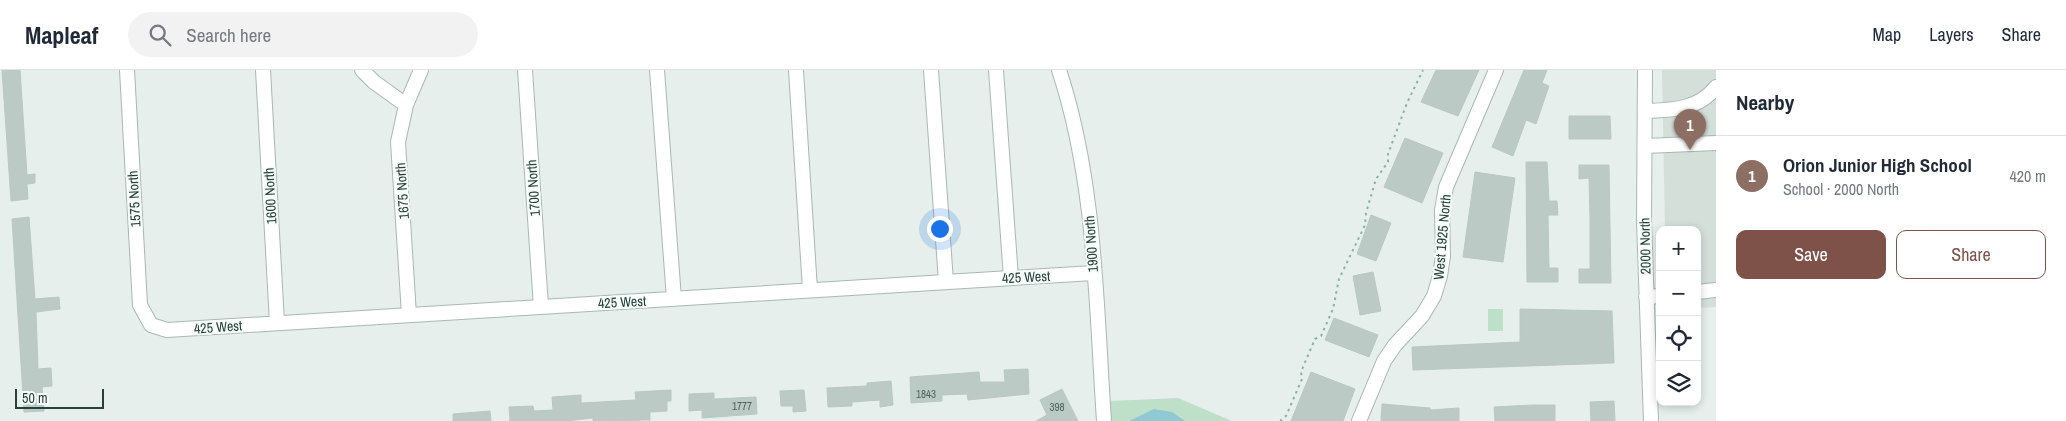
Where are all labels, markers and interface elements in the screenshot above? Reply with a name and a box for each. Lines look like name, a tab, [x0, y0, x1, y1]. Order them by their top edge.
search box	[128, 12, 478, 57]
text: Mapleaf	[25, 19, 98, 51]
icon: search	[146, 21, 174, 49]
text: Search here	[186, 22, 271, 48]
text: Map	[1873, 22, 1901, 47]
text: Layers	[1929, 22, 1974, 47]
text: Share	[2002, 22, 2041, 47]
text: Nearby	[1736, 88, 1794, 117]
pin: 1	[1674, 109, 1706, 150]
text: Orion Junior High School	[1783, 152, 1972, 178]
street label: 1700 North	[522, 159, 544, 217]
street label: 1675 North	[391, 162, 413, 220]
text: 1	[1748, 165, 1756, 187]
text: 420 m	[2010, 165, 2046, 187]
street label: 1600 North	[260, 167, 280, 225]
street label: 1575 North	[124, 170, 144, 228]
text: School · 2000 North	[1783, 178, 1899, 200]
street label: West 1925 North	[1429, 193, 1455, 281]
street label: 1900 North	[1080, 215, 1102, 273]
your location	[927, 216, 953, 242]
street label: 2000 North	[1636, 217, 1654, 275]
map controls	[1656, 226, 1701, 406]
button: +	[1656, 226, 1701, 271]
button: Save	[1736, 230, 1886, 279]
button: Share	[1896, 230, 2046, 279]
street label: 425 West	[1001, 267, 1051, 287]
button: −	[1656, 271, 1701, 316]
street label: 425 West	[597, 292, 647, 312]
street label: 425 West	[193, 316, 243, 338]
button: locate	[1656, 316, 1701, 361]
button: layers	[1656, 361, 1701, 406]
scale bar	[15, 386, 104, 409]
house number: 1843	[916, 387, 936, 401]
text: 50 m	[22, 389, 48, 407]
house number: 1777	[732, 399, 752, 413]
house number: 398	[1049, 400, 1065, 414]

